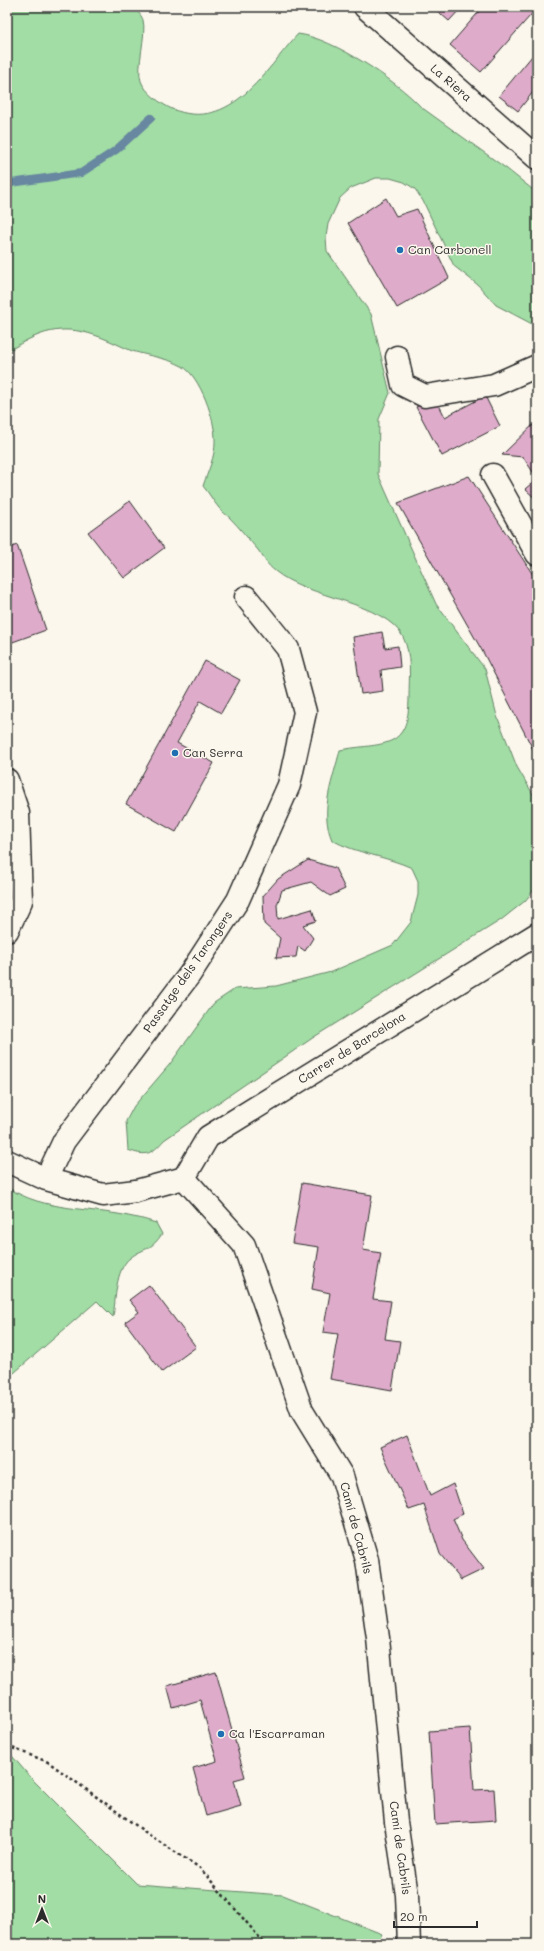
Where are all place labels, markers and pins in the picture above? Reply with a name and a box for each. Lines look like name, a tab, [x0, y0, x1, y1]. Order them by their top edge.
place label: Can Carbonell	[408, 241, 491, 257]
marker: Can Carbonell	[395, 245, 405, 255]
place label: Can Serra	[183, 744, 243, 760]
marker: Can Serra	[170, 748, 180, 758]
place label: Ca l'Escarraman	[229, 1725, 325, 1741]
marker: Ca l'Escarraman	[216, 1729, 226, 1739]

